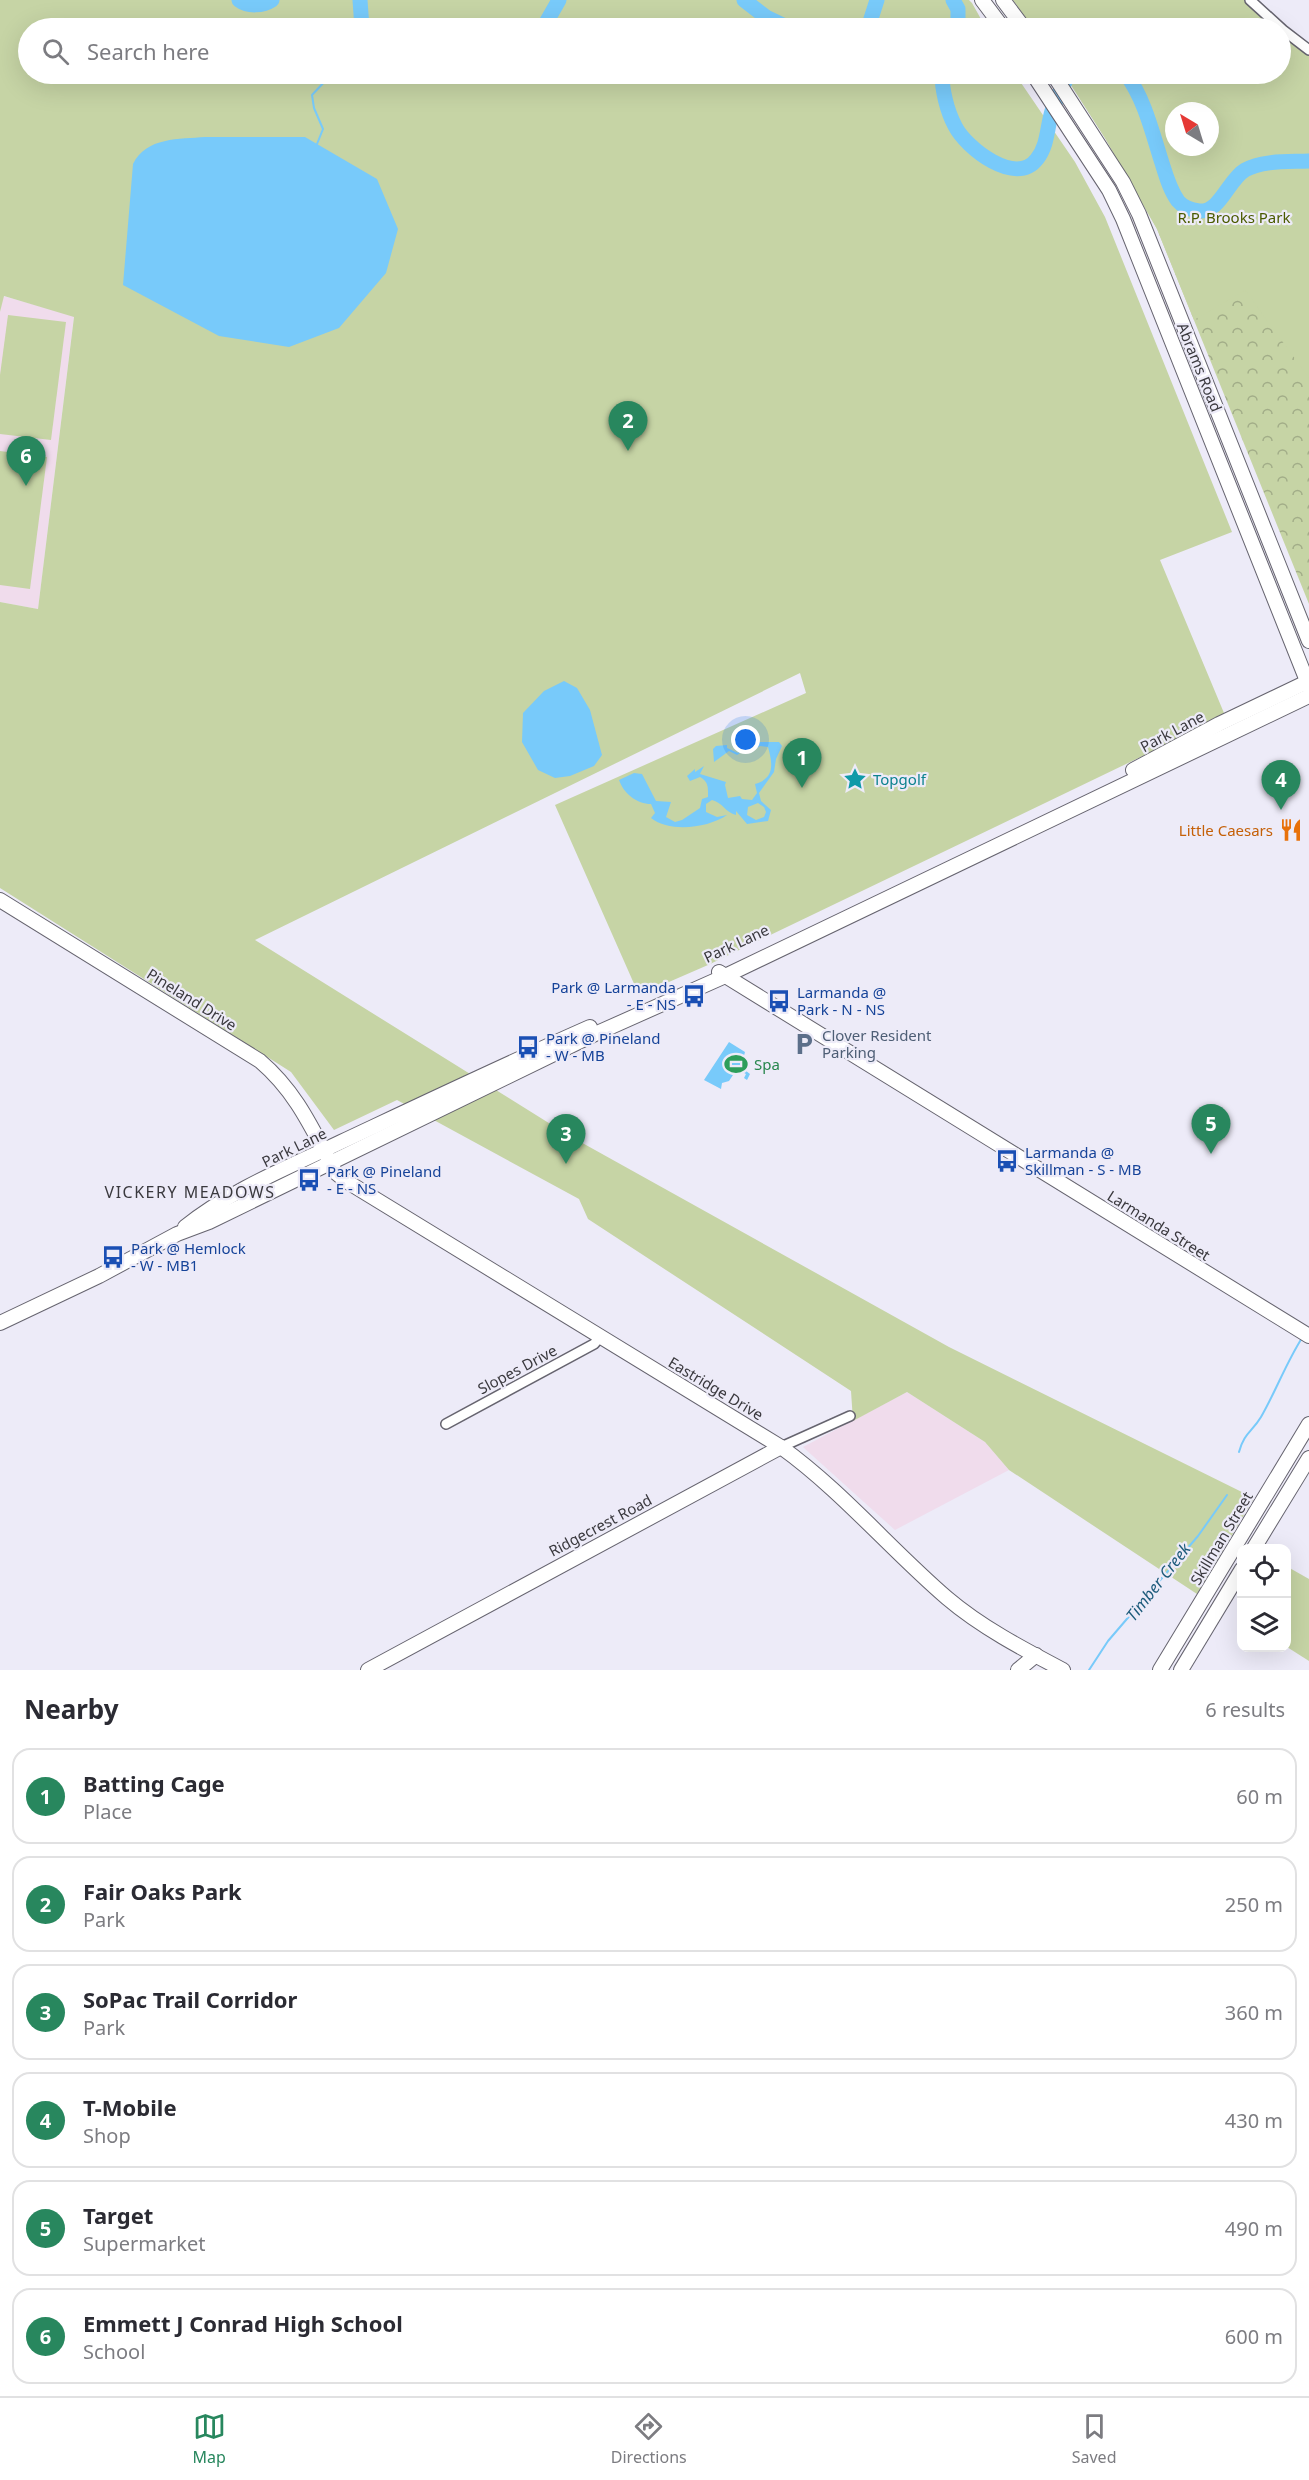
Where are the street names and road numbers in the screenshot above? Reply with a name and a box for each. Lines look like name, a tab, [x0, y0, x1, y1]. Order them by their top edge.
street label: Abrams Road	[1173, 320, 1227, 414]
street label: Park Lane	[1137, 706, 1207, 756]
street label: Park Lane	[700, 919, 772, 967]
street label: Pineland Drive	[143, 963, 241, 1035]
street label: Park Lane	[258, 1123, 330, 1171]
street label: Larmanda Street	[1104, 1185, 1215, 1265]
street label: Slopes Drive	[474, 1340, 560, 1398]
street label: Eastridge Drive	[665, 1352, 767, 1424]
street label: Skillman Street	[1185, 1487, 1257, 1588]
street label: Ridgecrest Road	[545, 1489, 655, 1561]

